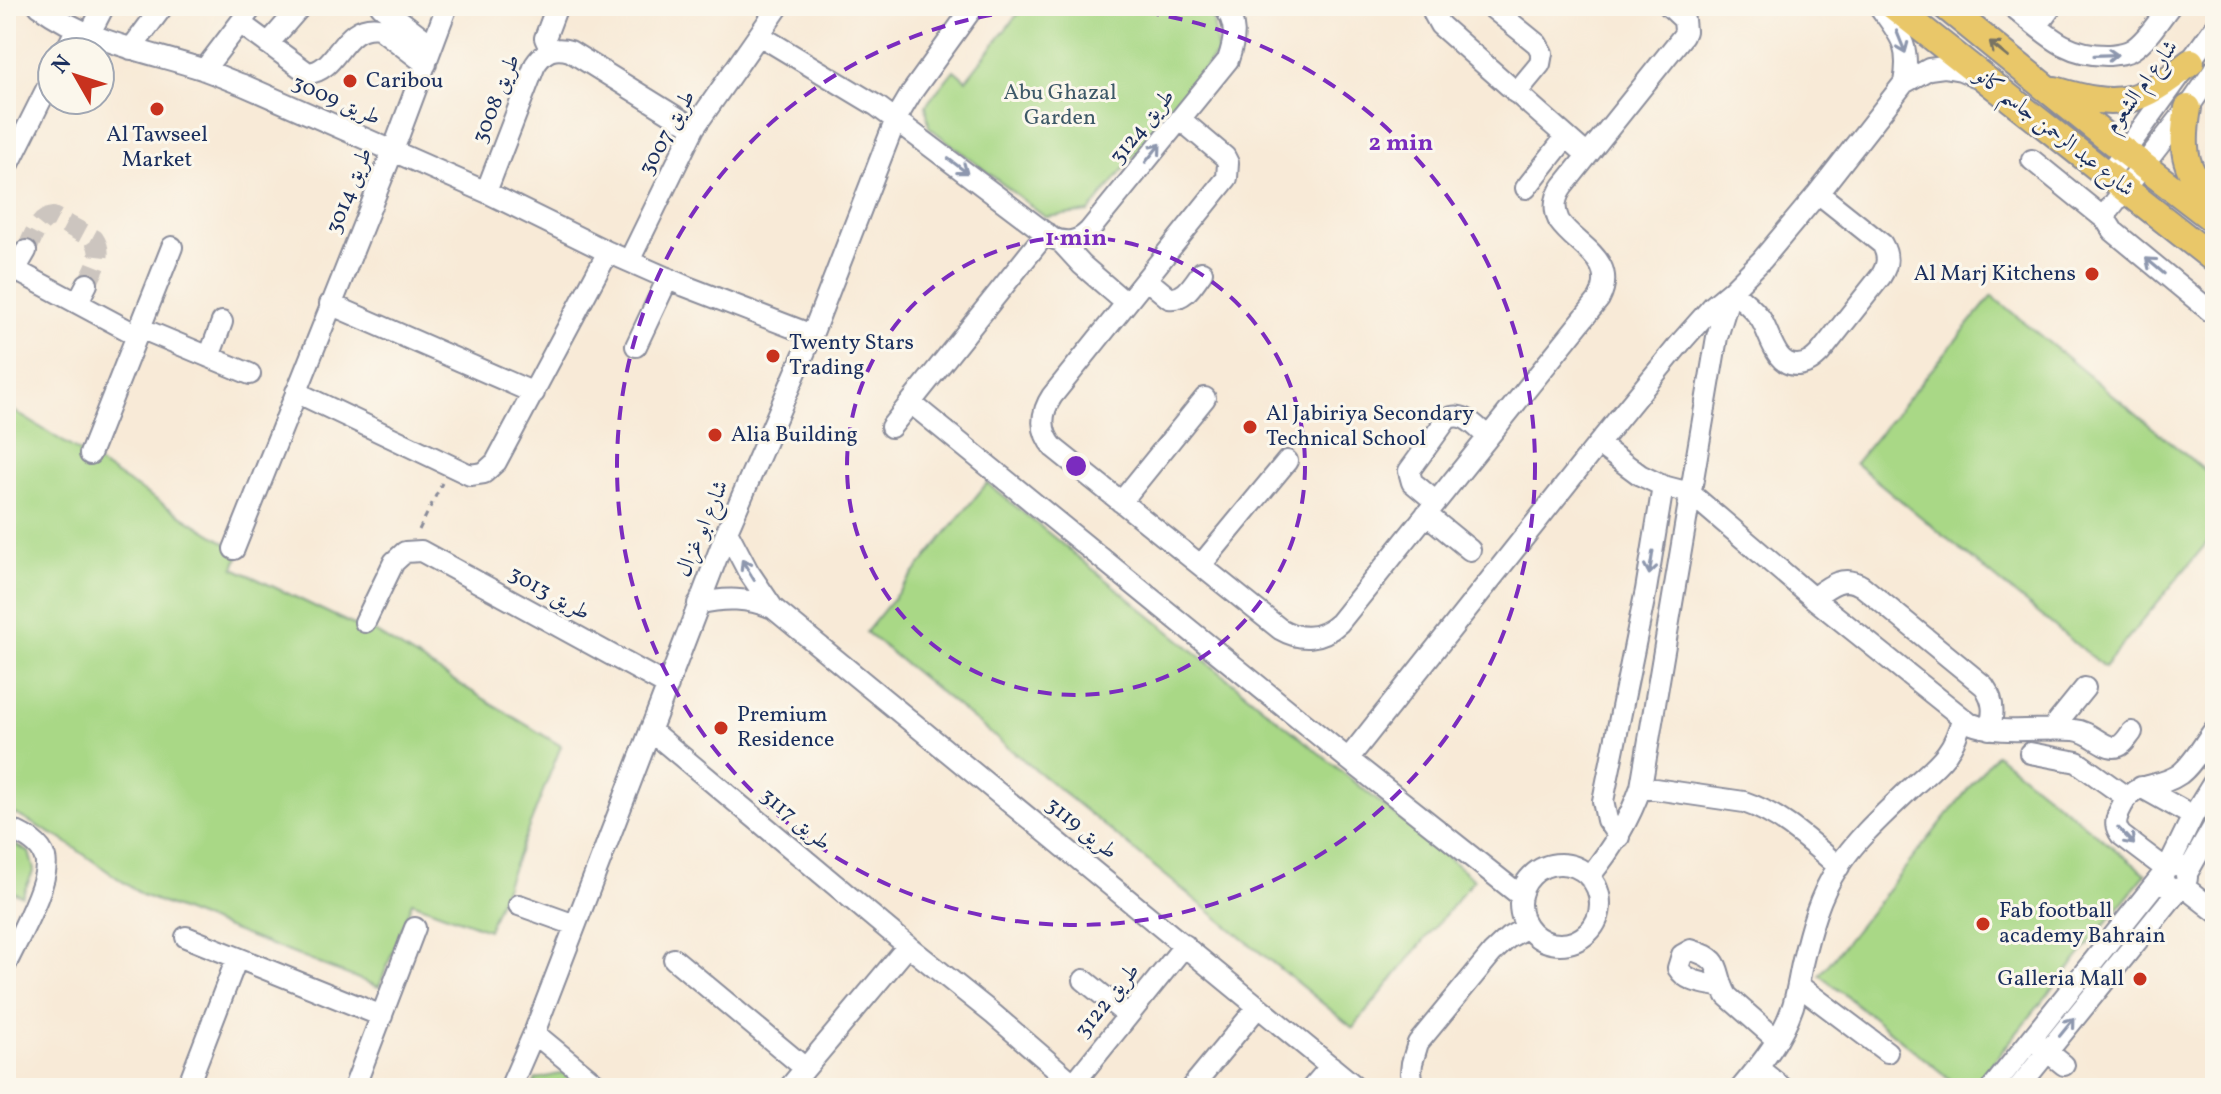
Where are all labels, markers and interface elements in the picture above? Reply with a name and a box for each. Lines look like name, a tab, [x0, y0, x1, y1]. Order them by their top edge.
one-way arrow	[1895, 29, 1909, 54]
street label: شارع ام الشعوم	[2098, 34, 2188, 141]
north arrow	[36, 36, 116, 116]
one-way arrow	[1989, 41, 2010, 58]
one-way arrow	[2092, 47, 2119, 62]
text: N	[45, 49, 79, 81]
street label: طريق 3008	[465, 50, 529, 148]
street label: شارع عبد الرحمن جاسم كانو	[1964, 60, 2140, 208]
place label: Caribou	[366, 66, 443, 97]
street label: طريق 3009	[287, 68, 385, 134]
marker: Caribou	[341, 72, 359, 90]
park label: Abu Ghazal Garden	[1003, 78, 1117, 134]
street label: طريق 3124	[1103, 83, 1183, 171]
street label: طريق 3007	[632, 85, 704, 181]
marker: Al Tawseel Market	[148, 100, 166, 118]
place label: Al Tawseel Market	[106, 120, 208, 176]
text: 2 min	[1369, 127, 1434, 161]
street label: طريق 3014	[319, 143, 381, 239]
one-way arrow	[1143, 143, 1161, 164]
one-way arrow	[947, 158, 968, 175]
text: 1 min	[1045, 222, 1107, 256]
one-way arrow	[2145, 257, 2166, 275]
place label: Al Marj Kitchens	[1914, 259, 2076, 290]
marker: Al Marj Kitchens	[2083, 265, 2101, 283]
place label: Twenty Stars Trading	[789, 328, 914, 384]
marker: Twenty Stars Trading	[764, 347, 782, 365]
place label: Al Jabiriya Secondary Technical School	[1266, 399, 1474, 455]
marker: Al Jabiriya Secondary Technical School	[1241, 418, 1259, 436]
place label: Alia Building	[731, 420, 858, 451]
marker: Alia Building	[706, 426, 724, 444]
centre of rings	[1062, 452, 1090, 480]
street label: شارع ابو غزال	[669, 476, 738, 583]
one-way arrow	[1643, 549, 1658, 575]
street label: طريق 3013	[503, 559, 595, 629]
one-way arrow	[740, 559, 756, 582]
place label: Premium Residence	[737, 700, 834, 756]
marker: Premium Residence	[712, 719, 730, 737]
street label: طريق 3117	[753, 781, 837, 859]
street label: طريق 3119	[1038, 790, 1124, 868]
one-way arrow	[2116, 826, 2135, 846]
place label: Fab football academy Bahrain	[1999, 896, 2166, 952]
marker: Fab football academy Bahrain	[1974, 915, 1992, 933]
street label: طريق 3122	[1068, 957, 1148, 1045]
place label: Galleria Mall	[1998, 964, 2124, 995]
marker: Galleria Mall	[2131, 970, 2149, 988]
one-way arrow	[2058, 1018, 2076, 1038]

